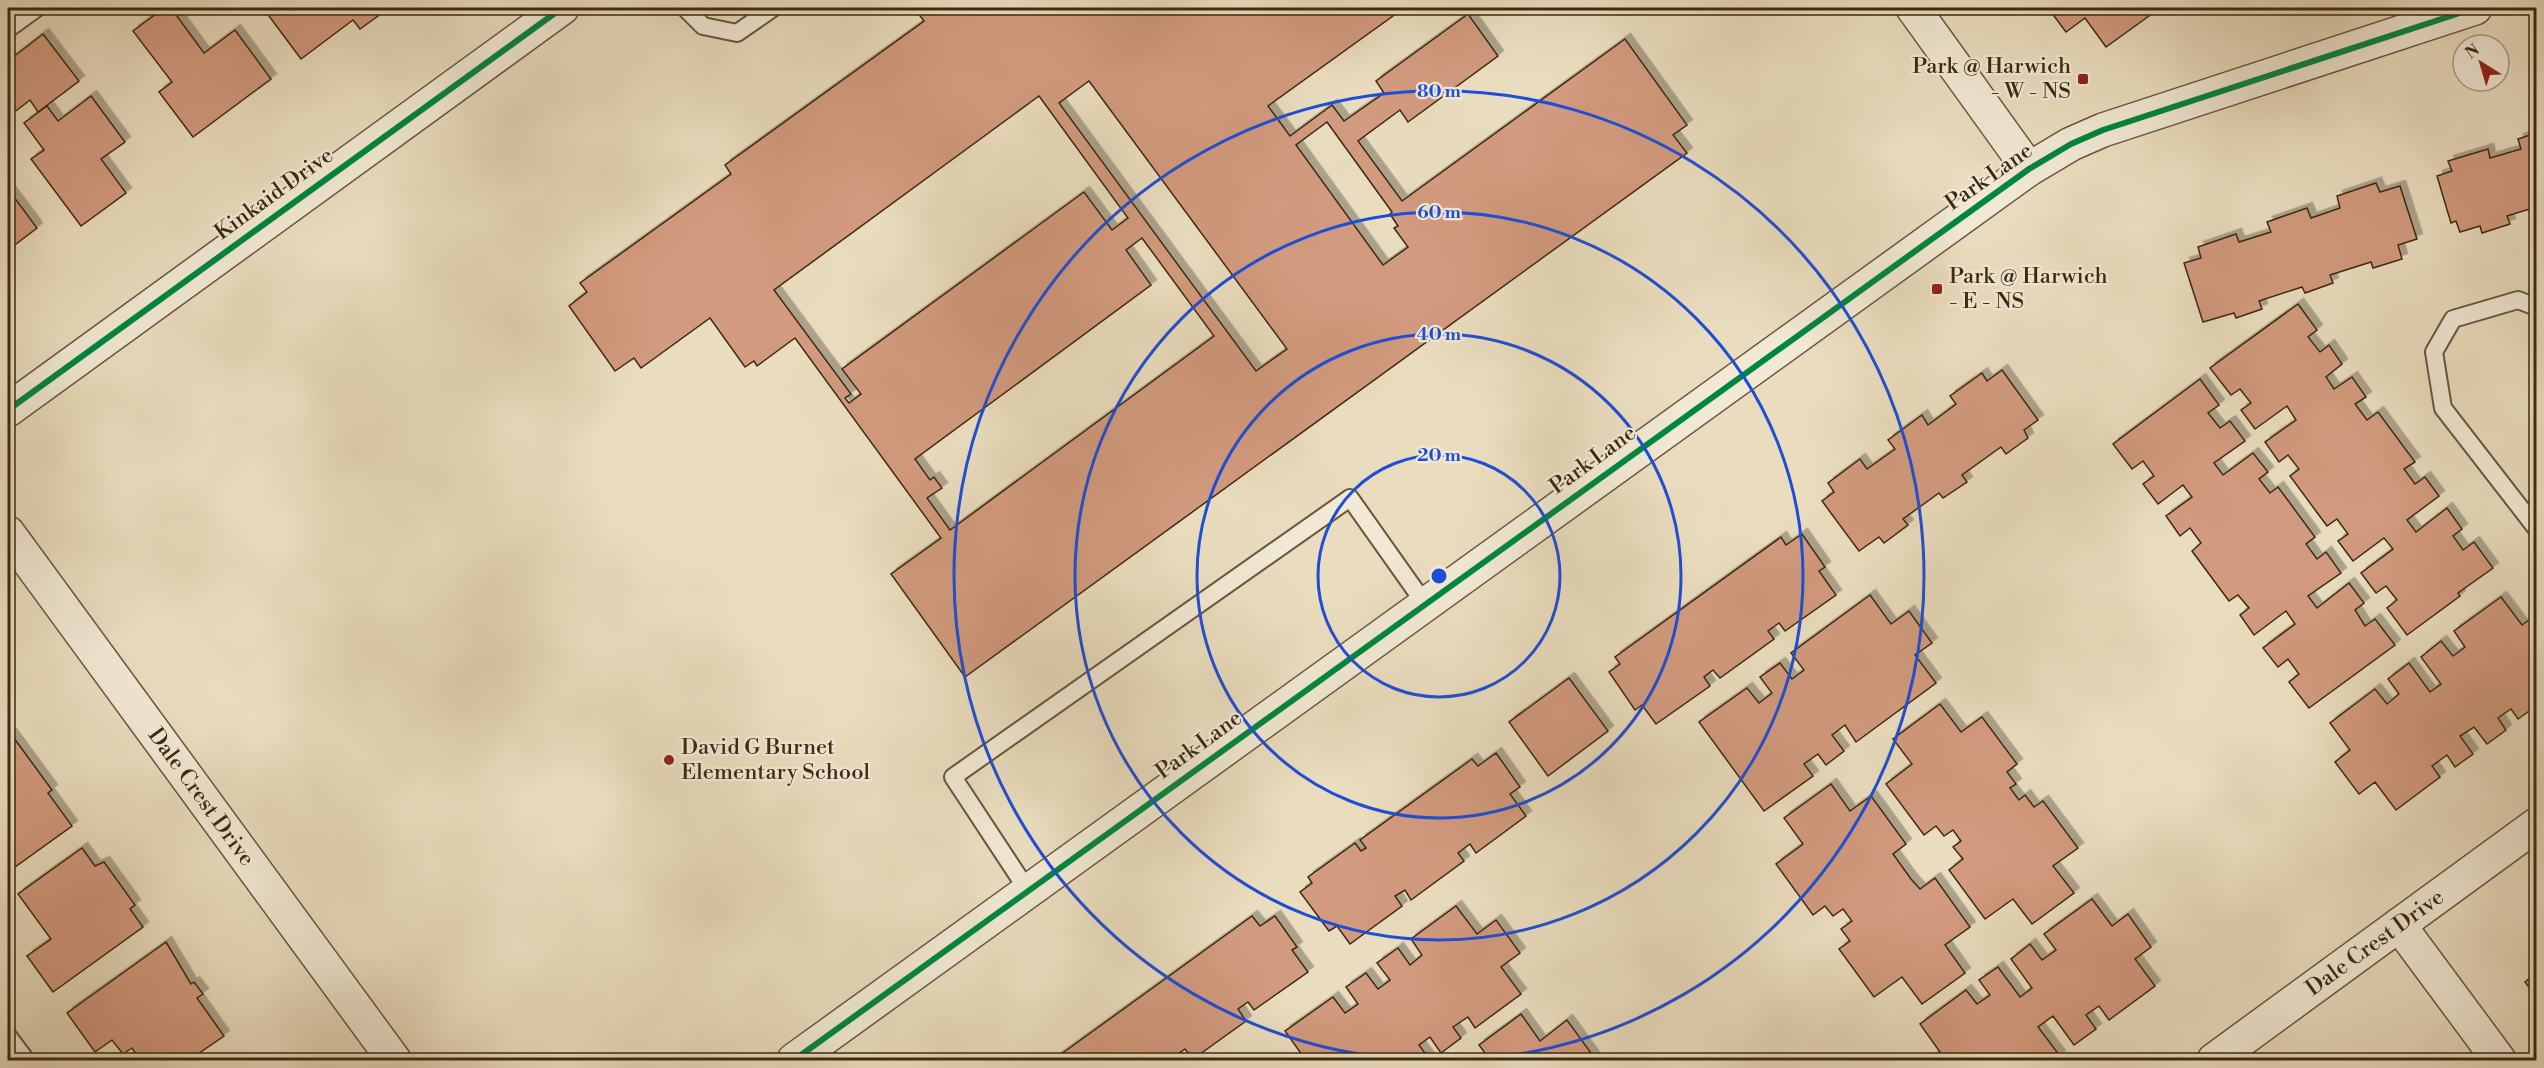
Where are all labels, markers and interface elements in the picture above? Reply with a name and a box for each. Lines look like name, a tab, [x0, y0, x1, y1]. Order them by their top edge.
north arrow	[2451, 33, 2511, 93]
text: N	[2462, 40, 2484, 64]
place label: Park @ Harwich - W - NS	[1912, 53, 2071, 105]
marker: Park @ Harwich - W - NS	[2076, 72, 2090, 86]
text: 80 m	[1417, 80, 1462, 103]
street label: Park Lane	[1940, 137, 2038, 217]
street label: Kinkaid Drive	[209, 142, 339, 246]
text: 60 m	[1417, 201, 1461, 224]
place label: Park @ Harwich - E - NS	[1949, 263, 2108, 315]
marker: Park @ Harwich - E - NS	[1930, 282, 1944, 296]
text: 40 m	[1417, 323, 1462, 346]
street label: Park Lane	[1545, 420, 1641, 500]
text: 20 m	[1417, 444, 1461, 467]
centre of rings	[1429, 566, 1449, 586]
street label: Park Lane	[1151, 705, 1247, 785]
street label: Dale Crest Drive	[142, 723, 260, 871]
place label: David G Burnet Elementary School	[681, 734, 871, 786]
marker: David G Burnet Elementary School	[662, 753, 676, 767]
street label: Dale Crest Drive	[2301, 884, 2449, 1002]

